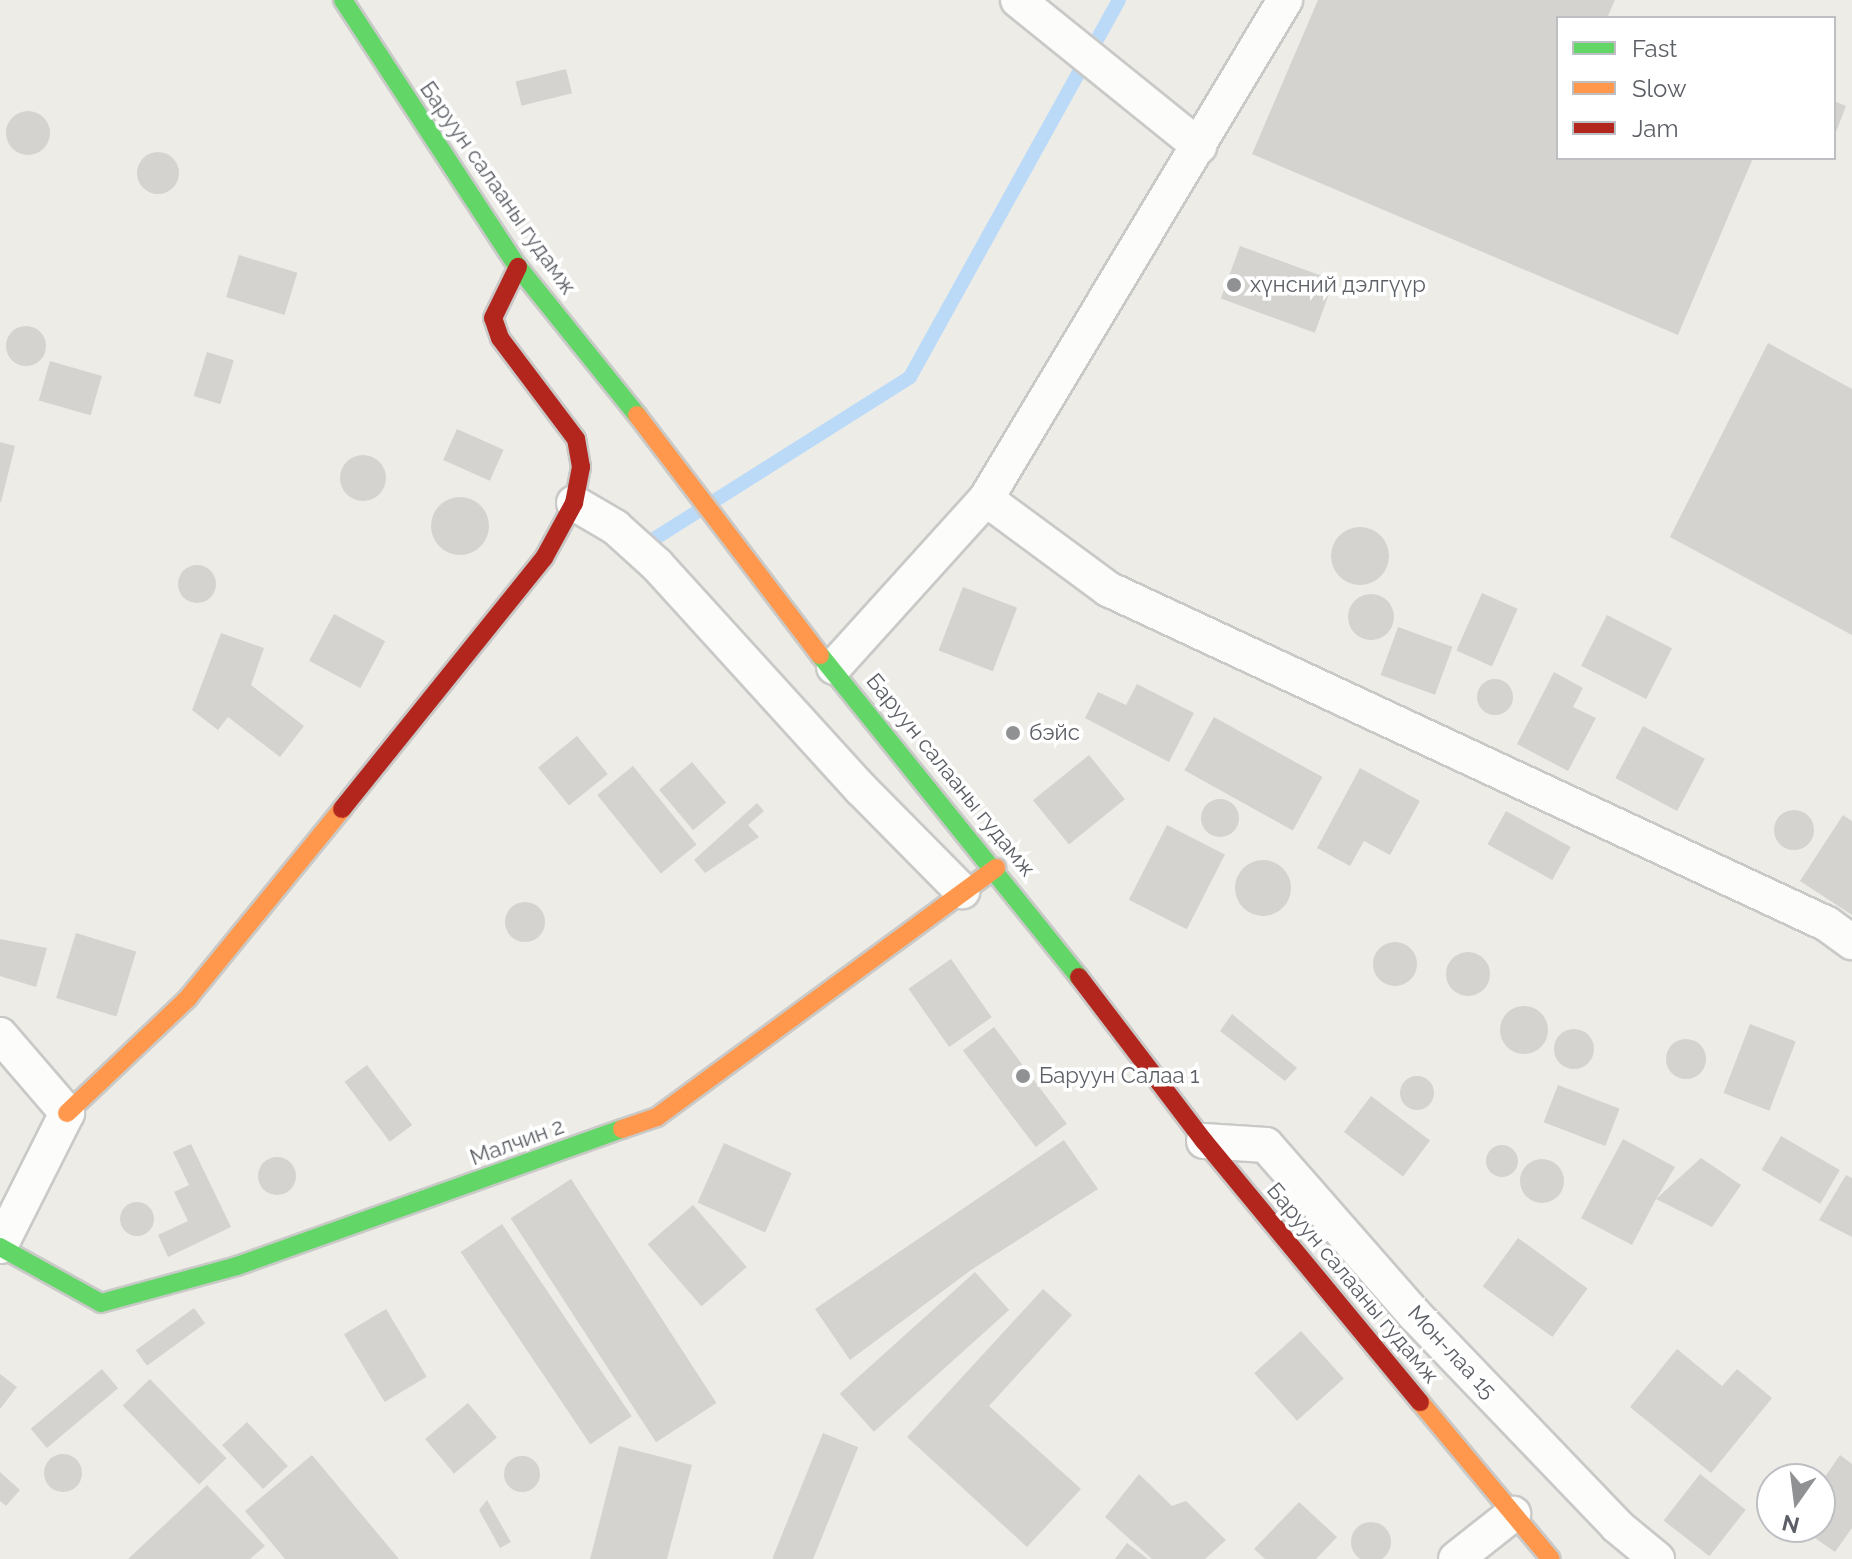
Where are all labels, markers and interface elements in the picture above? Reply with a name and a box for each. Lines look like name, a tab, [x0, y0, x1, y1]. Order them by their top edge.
legend	[1556, 16, 1836, 160]
text: Fast	[1632, 34, 1677, 63]
text: Slow	[1632, 74, 1686, 103]
street label: Баруун салааны гудамж	[414, 76, 582, 300]
text: Jam	[1632, 114, 1678, 143]
place label: хүнсний дэлгүүр	[1250, 272, 1426, 298]
marker: хүнсний дэлгүүр	[1225, 276, 1243, 294]
street label: Баруун салааны гудамж	[861, 668, 1041, 882]
place label: бэйс	[1029, 720, 1080, 746]
marker: бэйс	[1004, 724, 1022, 742]
place label: Баруун Салаа 1	[1039, 1063, 1199, 1089]
marker: Баруун Салаа 1	[1014, 1067, 1032, 1085]
street label: Малчин 2	[466, 1113, 568, 1171]
street label: Баруун салааны гудамж	[1261, 1177, 1445, 1389]
street label: Мон-лаа 15	[1402, 1300, 1502, 1404]
north arrow	[1756, 1463, 1836, 1543]
text: N	[1779, 1510, 1802, 1539]

